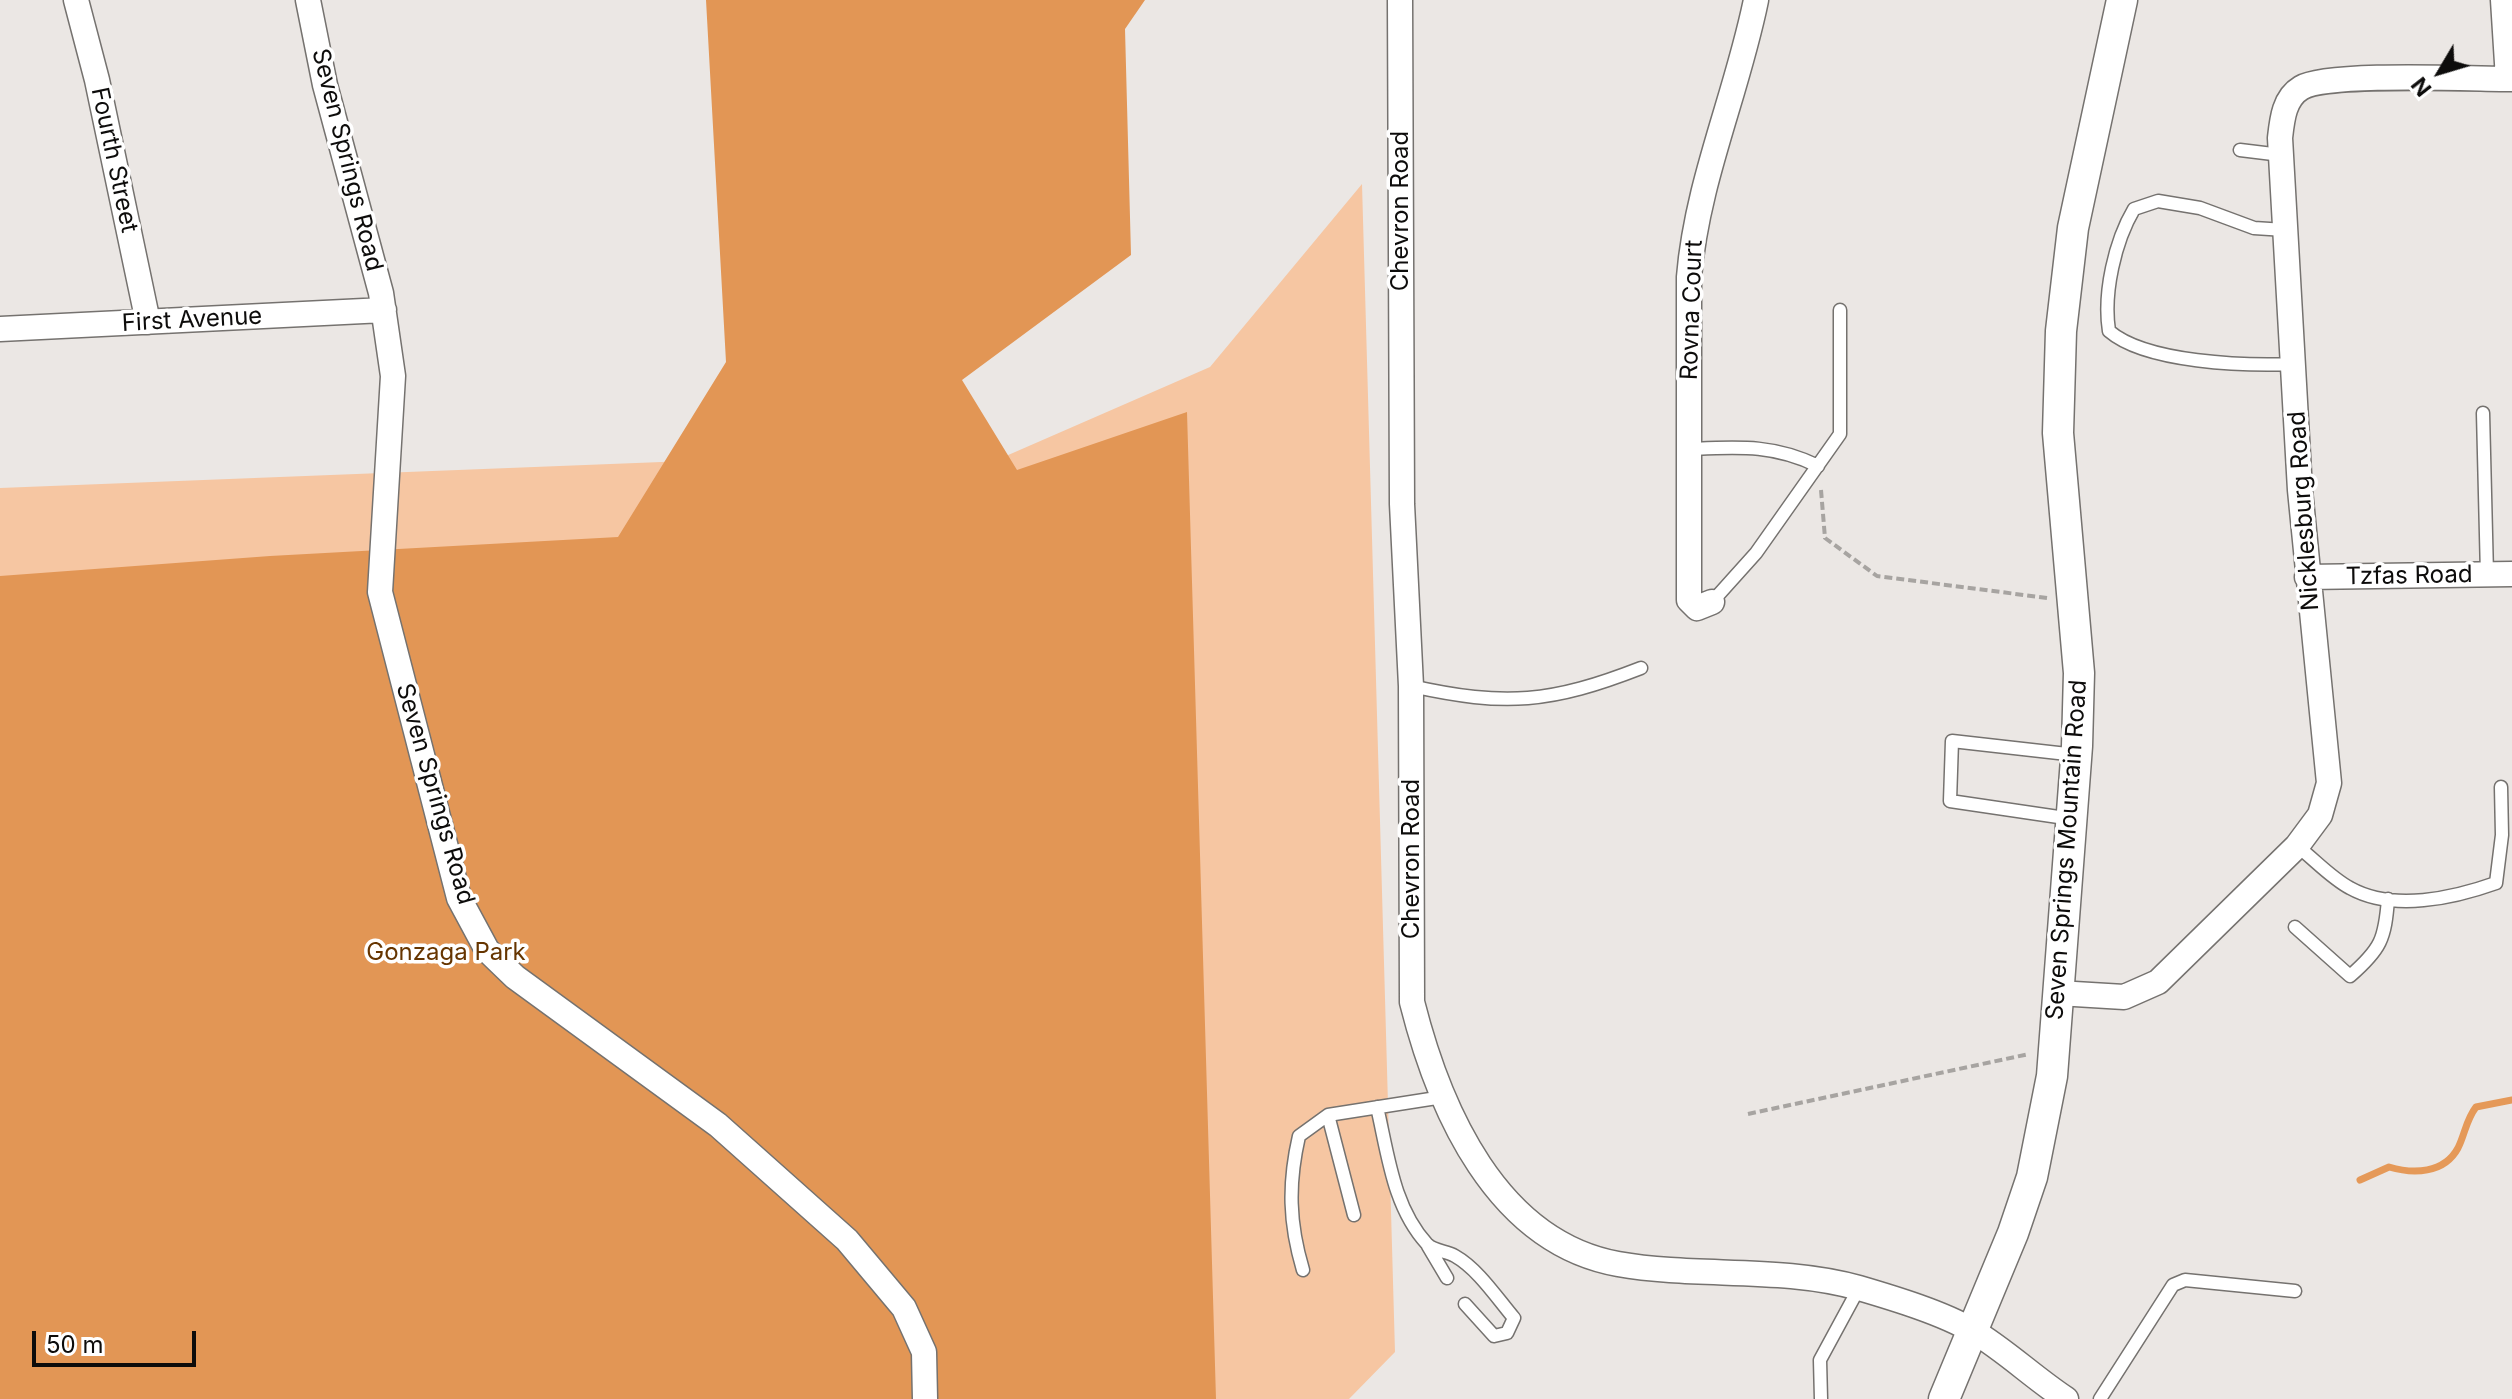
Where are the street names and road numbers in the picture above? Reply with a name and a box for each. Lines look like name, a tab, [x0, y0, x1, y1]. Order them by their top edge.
street label: Seven Springs Road	[305, 46, 389, 274]
street label: Fourth Street	[85, 85, 143, 235]
street label: Chevron Road	[1387, 131, 1415, 291]
street label: Rovna Court	[1675, 239, 1709, 381]
street label: First Avenue	[121, 302, 263, 338]
street label: Nicklesburg Road	[2283, 410, 2325, 612]
street label: Tzfas Road	[2345, 560, 2473, 592]
street label: Seven Springs Mountain Road	[2041, 679, 2093, 1021]
street label: Seven Springs Road	[390, 680, 480, 908]
street label: Chevron Road	[1398, 779, 1426, 939]

